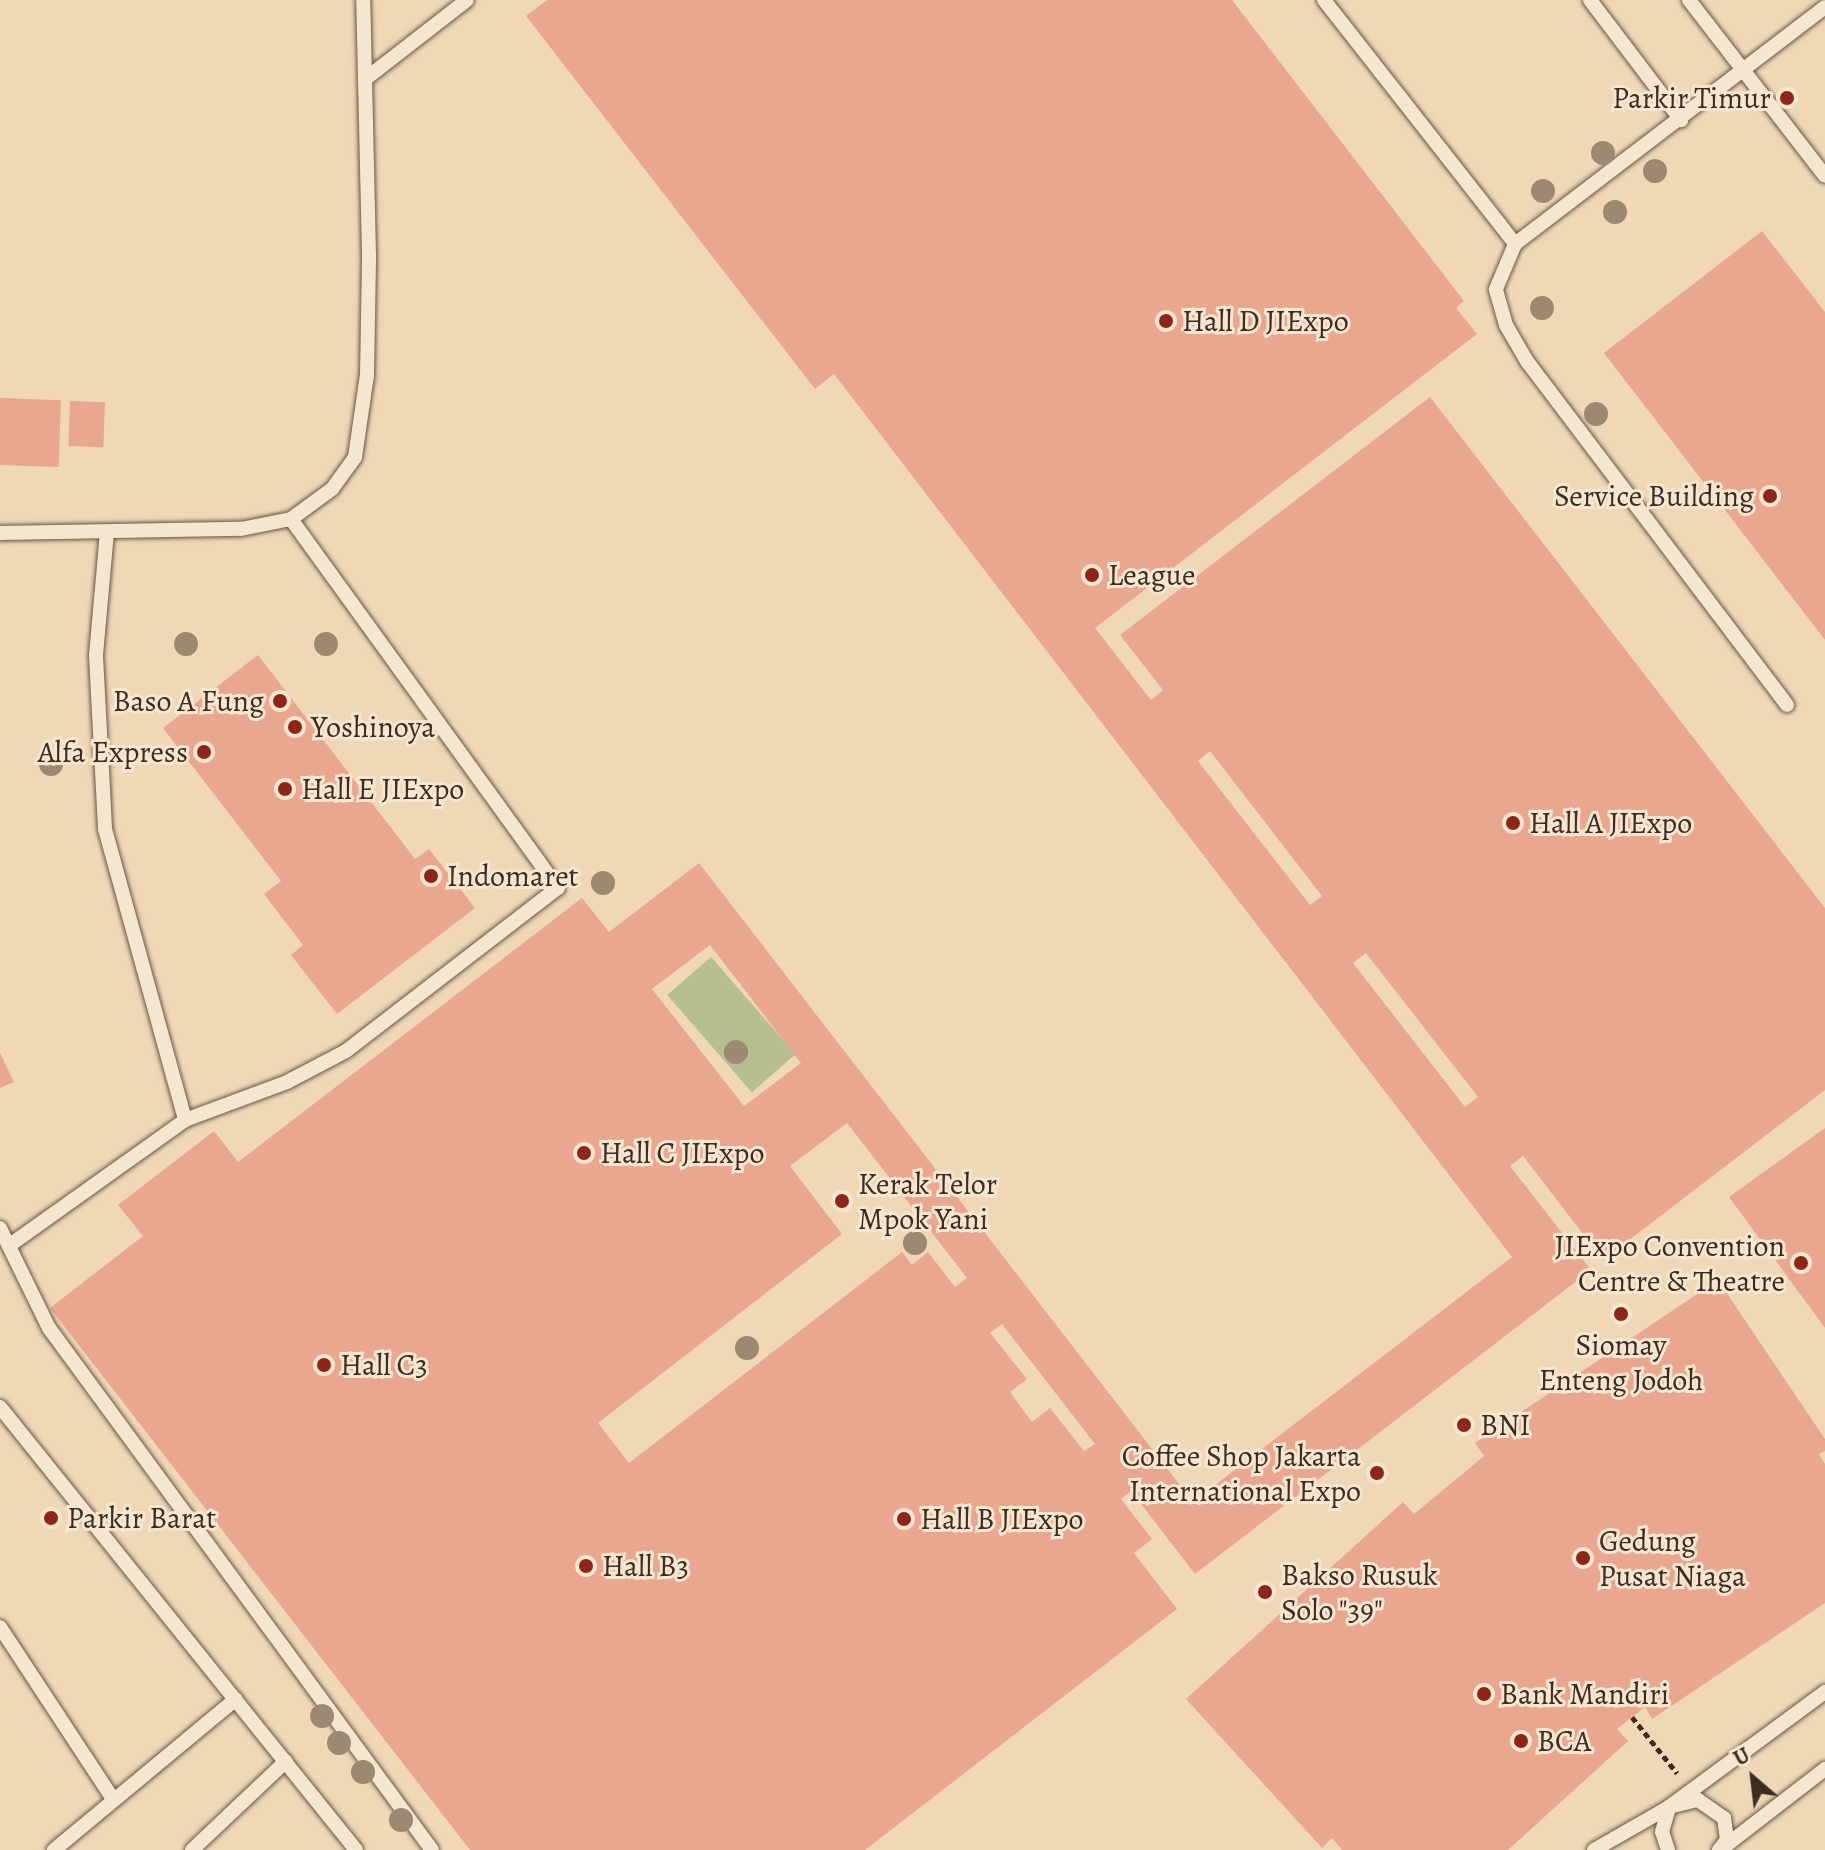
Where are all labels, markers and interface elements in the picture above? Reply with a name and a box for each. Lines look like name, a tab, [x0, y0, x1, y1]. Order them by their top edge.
place label: Parkir Timur	[1612, 80, 1771, 116]
marker: Parkir Timur	[1778, 89, 1796, 107]
place label: Hall D JIExpo	[1182, 303, 1349, 339]
marker: Hall D JIExpo	[1157, 312, 1175, 330]
place label: Service Building	[1554, 478, 1754, 514]
marker: Service Building	[1761, 487, 1779, 505]
place label: League	[1108, 557, 1195, 593]
marker: League	[1083, 566, 1101, 584]
place label: Baso A Fung	[113, 683, 264, 719]
marker: Baso A Fung	[271, 692, 289, 710]
place label: Yoshinoya	[311, 709, 435, 745]
marker: Yoshinoya	[286, 718, 304, 736]
place label: Alfa Express	[38, 734, 188, 770]
marker: Alfa Express	[195, 743, 213, 761]
place label: Hall E JIExpo	[301, 771, 464, 807]
marker: Hall E JIExpo	[276, 780, 294, 798]
place label: Hall A JIExpo	[1529, 805, 1692, 841]
marker: Hall A JIExpo	[1504, 814, 1522, 832]
place label: Indomaret	[447, 858, 578, 894]
marker: Indomaret	[422, 867, 440, 885]
place label: Hall C JIExpo	[600, 1135, 764, 1171]
marker: Hall C JIExpo	[575, 1144, 593, 1162]
place label: Kerak Telor Mpok Yani	[858, 1166, 997, 1236]
marker: Kerak Telor Mpok Yani	[833, 1192, 851, 1210]
place label: JIExpo Convention Centre & Theatre	[1555, 1228, 1785, 1298]
marker: JIExpo Convention Centre & Theatre	[1792, 1254, 1810, 1272]
marker: Siomay Enteng Jodoh	[1612, 1305, 1630, 1323]
place label: Siomay Enteng Jodoh	[1539, 1327, 1703, 1398]
place label: Hall C3	[340, 1347, 428, 1383]
marker: Hall C3	[315, 1356, 333, 1374]
place label: BNI	[1480, 1407, 1530, 1443]
marker: BNI	[1455, 1416, 1473, 1434]
place label: Coffee Shop Jakarta International Expo	[1122, 1438, 1361, 1508]
marker: Coffee Shop Jakarta International Expo	[1368, 1464, 1386, 1482]
place label: Parkir Barat	[67, 1500, 216, 1536]
place label: Hall B JIExpo	[920, 1501, 1083, 1537]
marker: Parkir Barat	[42, 1509, 60, 1527]
marker: Hall B JIExpo	[895, 1510, 913, 1528]
place label: Gedung Pusat Niaga	[1599, 1523, 1746, 1594]
place label: Hall B3	[602, 1548, 689, 1584]
marker: Gedung Pusat Niaga	[1574, 1549, 1592, 1567]
marker: Hall B3	[577, 1557, 595, 1575]
place label: Bakso Rusuk Solo "39"	[1281, 1557, 1438, 1628]
marker: Bakso Rusuk Solo "39"	[1256, 1583, 1274, 1601]
place label: Bank Mandiri	[1500, 1676, 1669, 1712]
marker: Bank Mandiri	[1475, 1685, 1493, 1703]
place label: BCA	[1537, 1723, 1591, 1759]
marker: BCA	[1512, 1732, 1530, 1750]
north arrow	[1713, 1738, 1793, 1818]
text: U	[1728, 1740, 1755, 1773]

